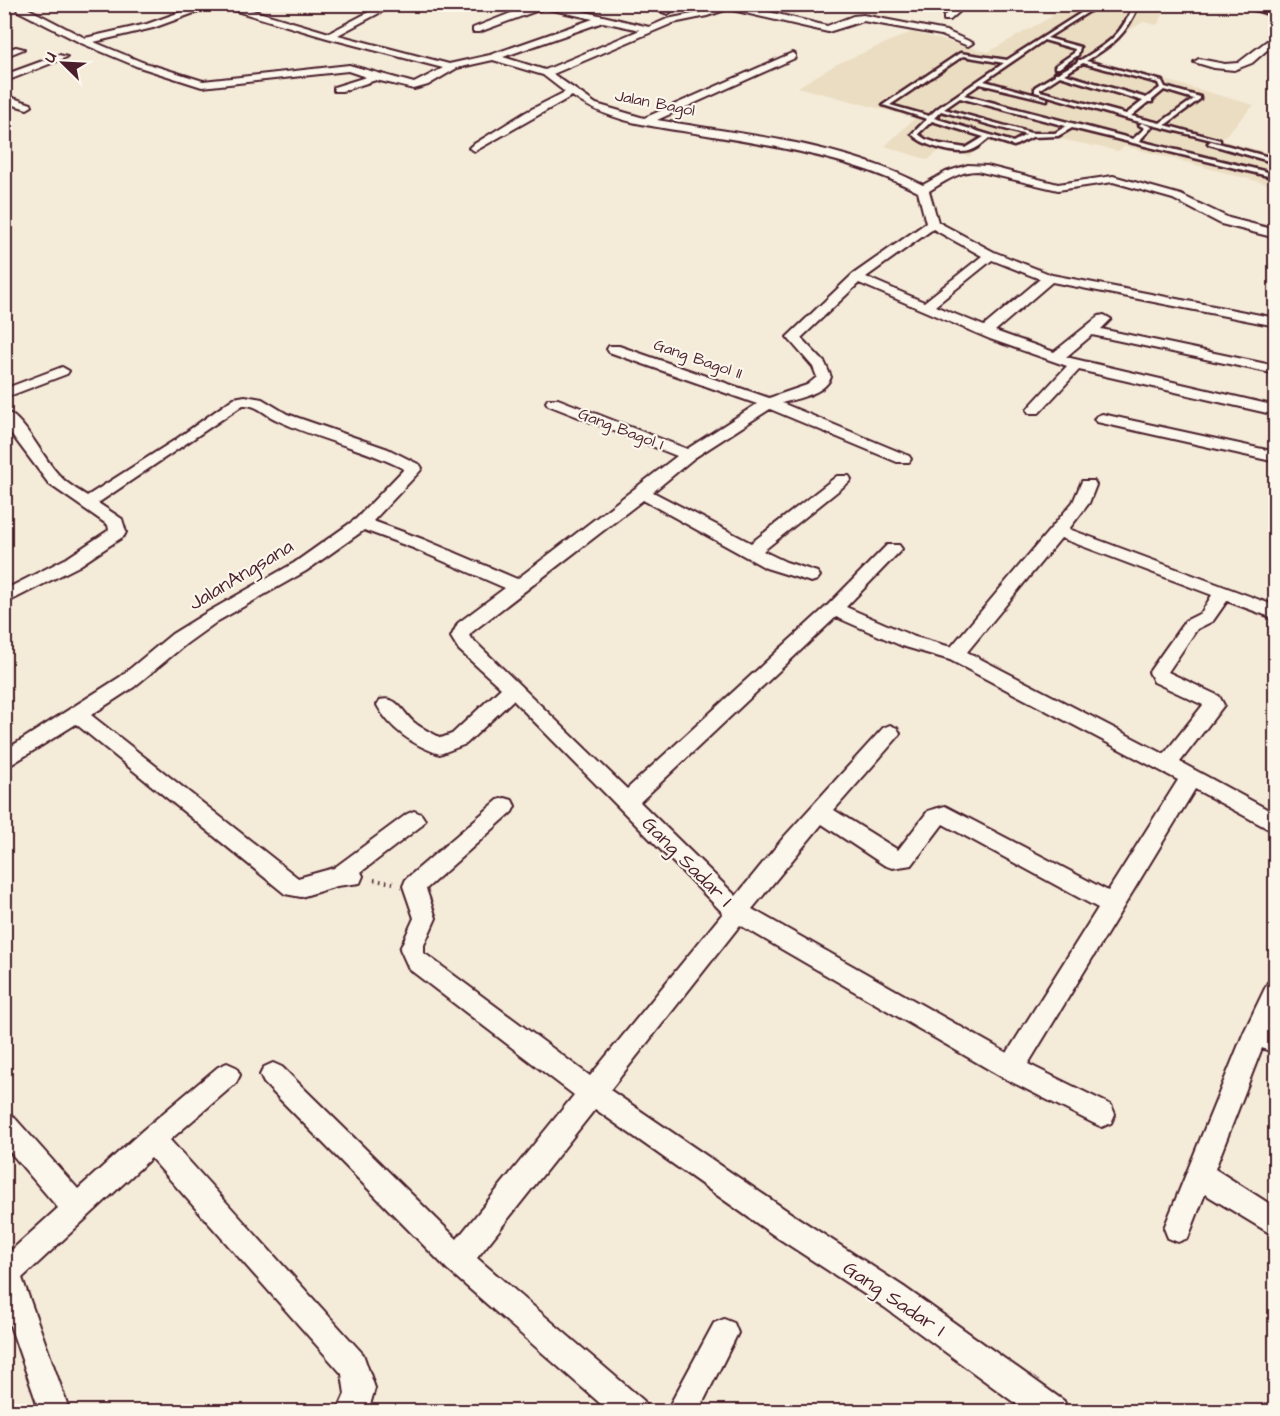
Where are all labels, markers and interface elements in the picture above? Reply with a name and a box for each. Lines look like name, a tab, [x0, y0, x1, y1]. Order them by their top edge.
north arrow	[33, 33, 93, 93]
text: U	[38, 49, 62, 66]
street label: Jalan Bagol	[613, 84, 697, 123]
street label: Gang Bagol II	[650, 334, 745, 385]
street label: Gang Bagol I	[575, 403, 667, 456]
street label: JalanAngsana	[183, 533, 299, 618]
street label: Gang Sadar I	[635, 810, 739, 914]
street label: Gang Sadar I	[837, 1254, 951, 1344]

